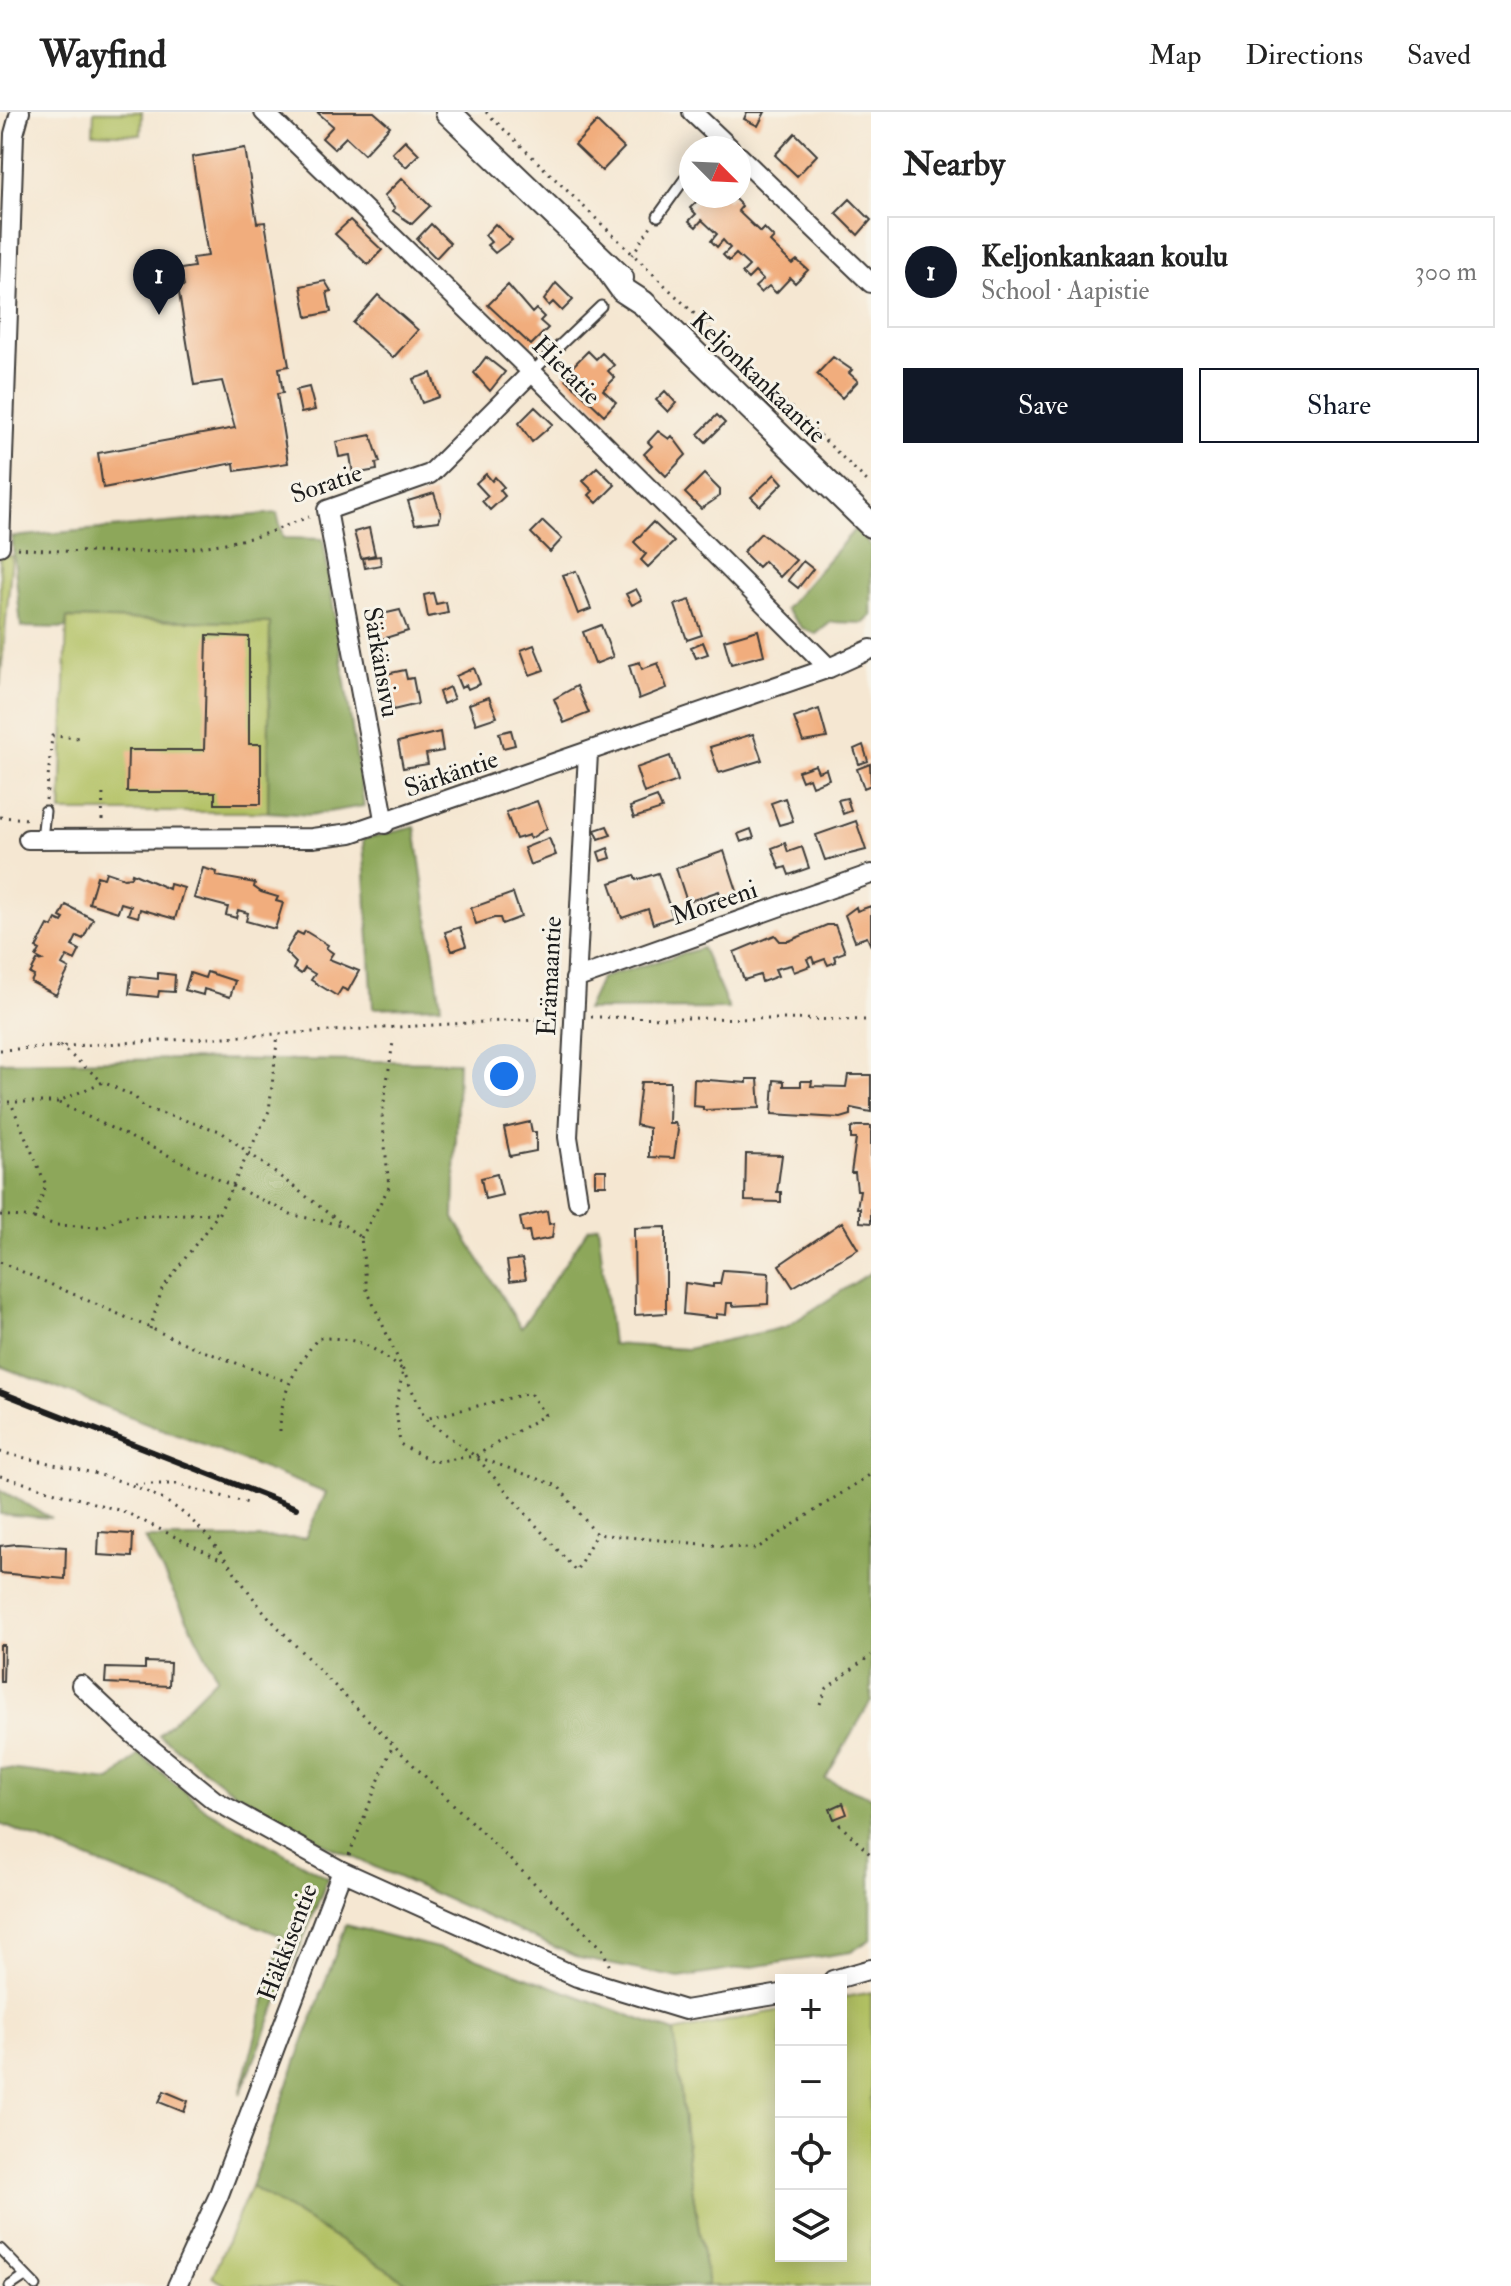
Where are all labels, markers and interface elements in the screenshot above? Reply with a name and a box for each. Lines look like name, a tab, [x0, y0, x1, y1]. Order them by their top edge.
text: Wayfind	[40, 31, 166, 79]
text: Map	[1149, 38, 1202, 73]
text: Directions	[1246, 38, 1363, 73]
text: Saved	[1407, 38, 1471, 73]
north arrow	[679, 136, 751, 208]
text: Nearby	[903, 143, 1005, 186]
text: Keljonkankaan koulu	[981, 238, 1228, 275]
pin: 1	[133, 249, 185, 315]
text: 1	[926, 256, 936, 288]
text: 300 m	[1415, 256, 1477, 288]
text: School · Aapistie	[981, 275, 1149, 307]
street label: Keljonkankaantie	[684, 305, 833, 451]
street label: Hietatie	[525, 330, 607, 412]
button: Save	[903, 368, 1183, 443]
button: Share	[1199, 368, 1479, 443]
street label: Soratie	[286, 457, 366, 511]
street label: Särkänsivu	[356, 605, 406, 720]
street label: Särkäntie	[400, 743, 503, 805]
street label: Moreeni	[667, 873, 762, 933]
street label: Erämaantie	[531, 915, 569, 1037]
your location	[484, 1056, 524, 1096]
street label: Häkkisentie	[251, 1879, 325, 2005]
map controls	[775, 1974, 847, 2262]
button: +	[775, 1974, 847, 2046]
button: −	[775, 2046, 847, 2118]
button: locate	[775, 2118, 847, 2190]
button: layers	[775, 2190, 847, 2262]

